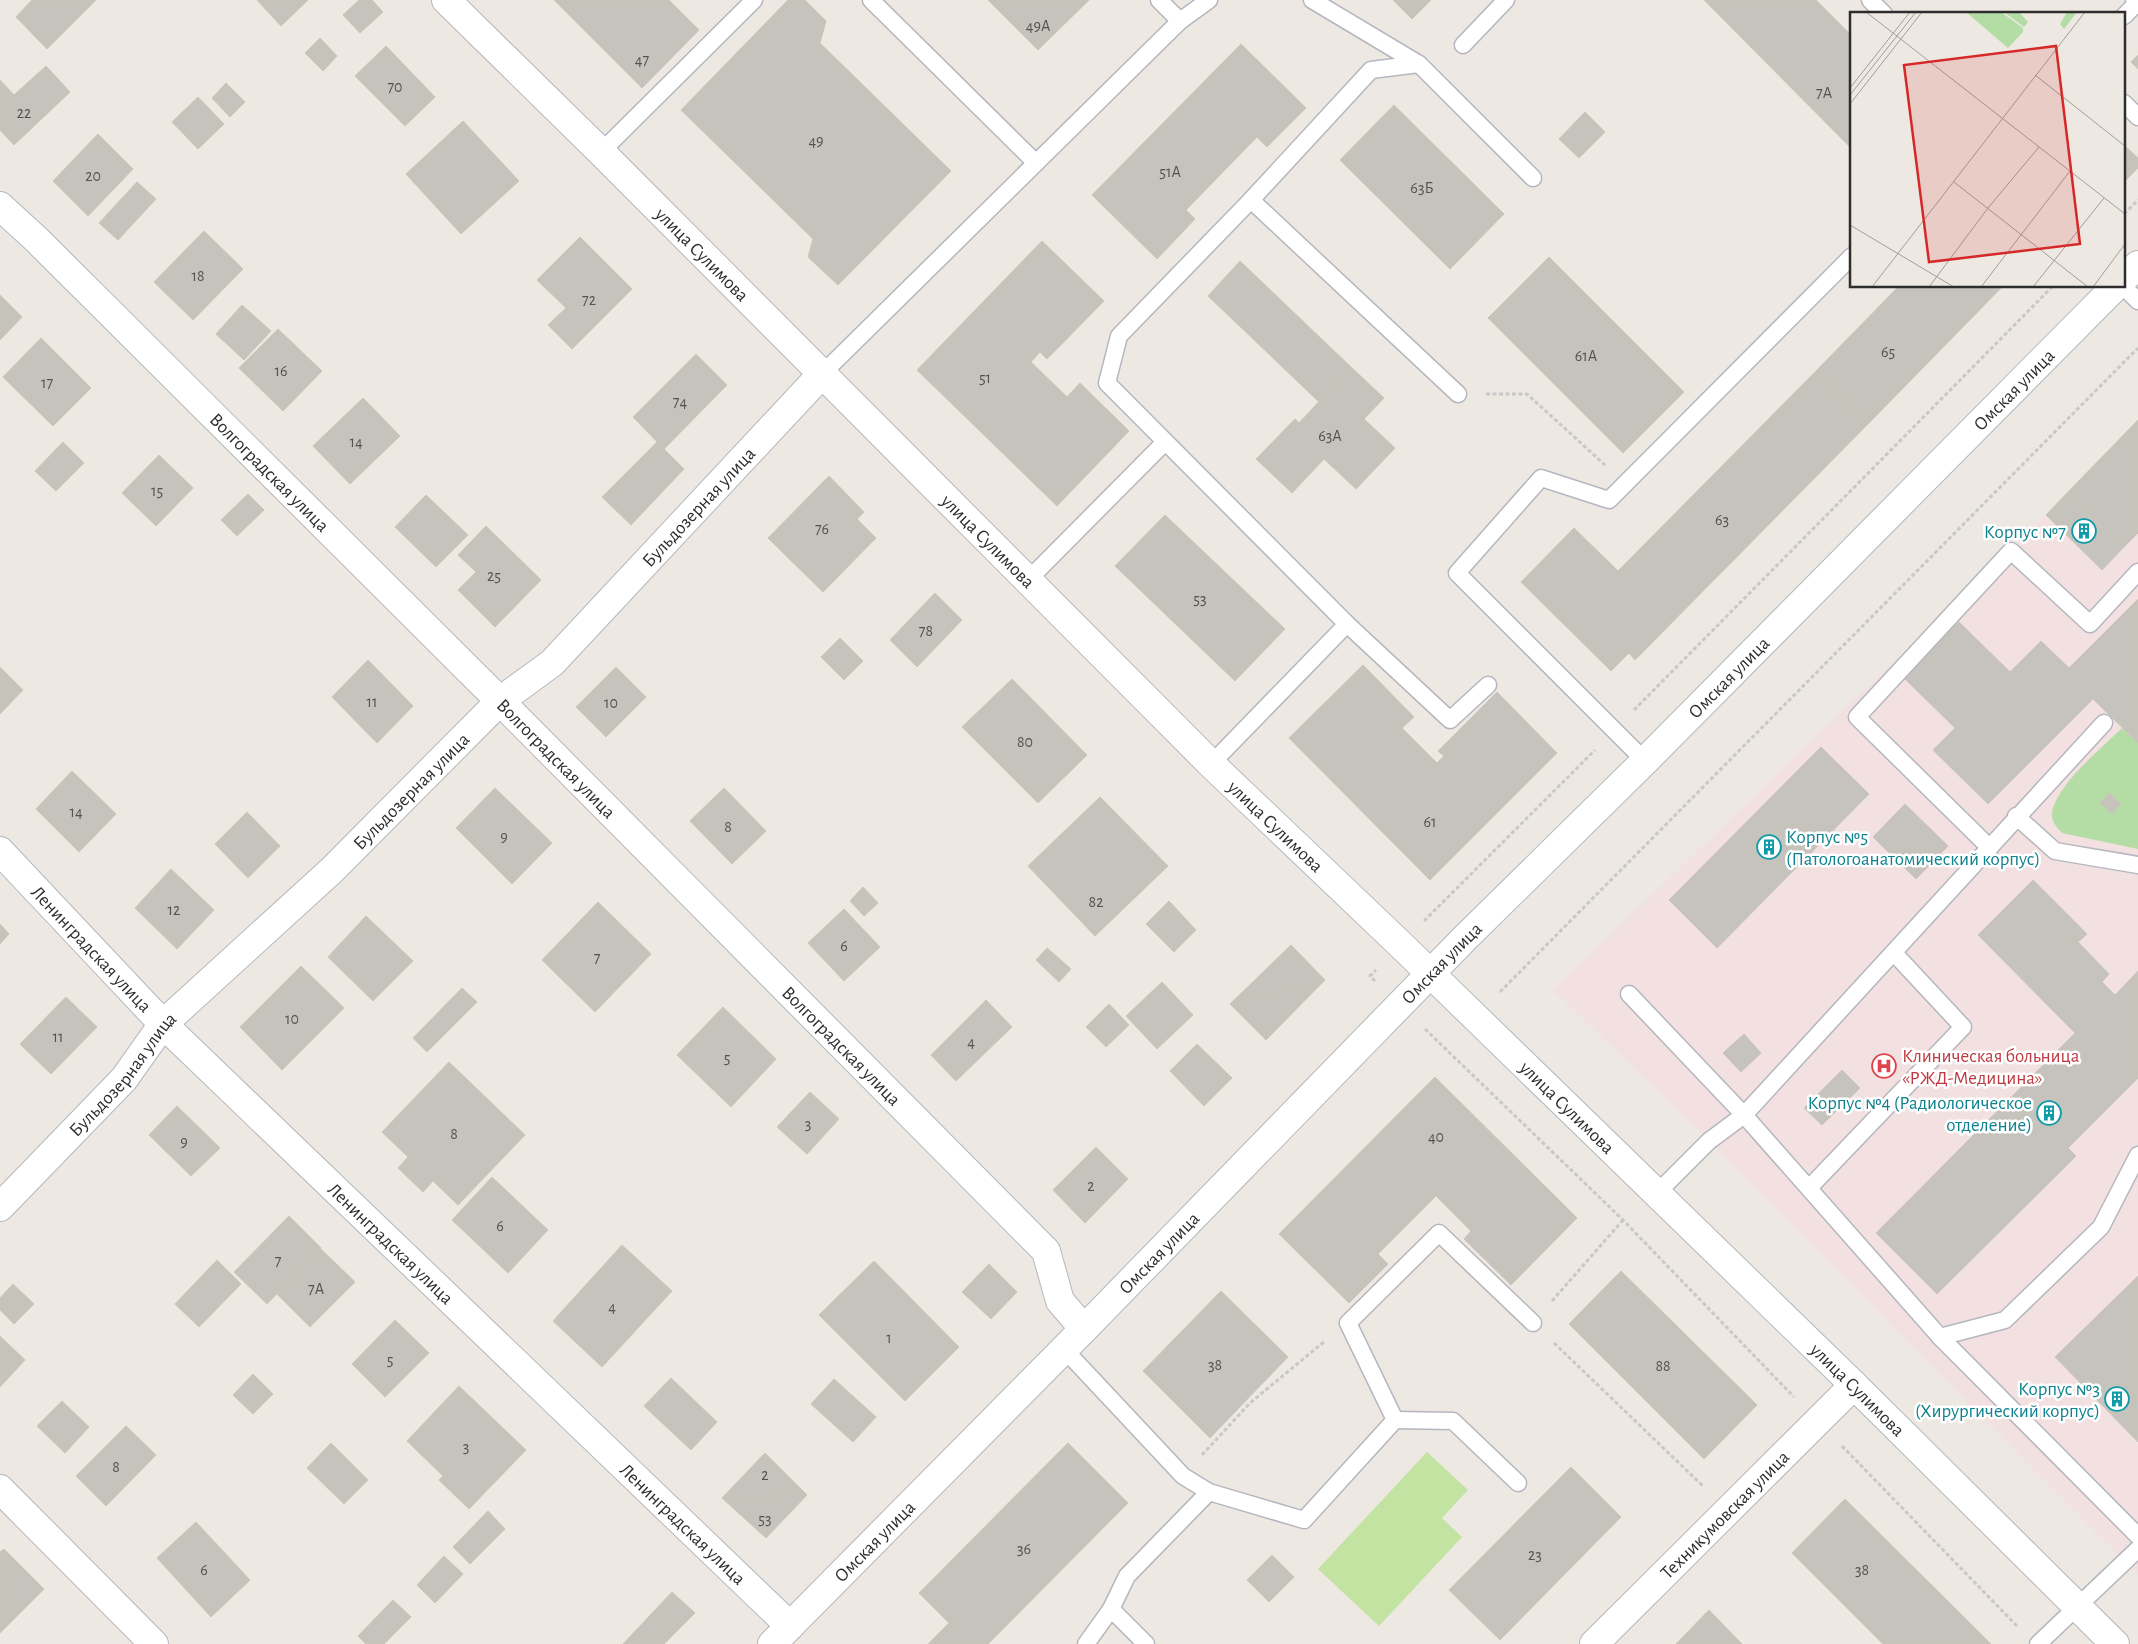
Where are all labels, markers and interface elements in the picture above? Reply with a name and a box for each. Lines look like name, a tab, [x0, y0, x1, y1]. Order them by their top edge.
inset map	[1850, 12, 2126, 288]
house number: 49А	[1026, 18, 1051, 34]
house number: 47	[635, 52, 650, 68]
house number: 70	[387, 79, 403, 95]
house number: 7А	[1816, 85, 1833, 101]
house number: 22	[17, 105, 31, 121]
house number: 49	[808, 133, 824, 149]
house number: 51А	[1159, 164, 1181, 180]
house number: 20	[85, 168, 101, 184]
house number: 63Б	[1410, 180, 1434, 196]
street label: улица Сулимова	[651, 204, 752, 306]
house number: 18	[191, 268, 205, 284]
house number: 72	[582, 292, 596, 308]
house number: 65	[1881, 344, 1895, 360]
street label: Омская улица	[1970, 346, 2059, 435]
house number: 61А	[1575, 348, 1598, 364]
house number: 16	[274, 363, 288, 379]
house number: 51	[979, 370, 991, 386]
house number: 17	[41, 375, 53, 391]
house number: 74	[673, 394, 687, 410]
street label: Волгоградская улица	[206, 410, 332, 536]
house number: 63А	[1318, 428, 1342, 444]
house number: 14	[349, 434, 363, 450]
street label: Бульдозерная улица	[639, 444, 760, 571]
house number: 15	[151, 483, 163, 499]
street label: улица Сулимова	[936, 491, 1038, 592]
house number: 63	[1715, 512, 1729, 528]
building icon: Корпус №7	[2071, 518, 2097, 544]
house number: 76	[815, 521, 829, 537]
place label: Корпус №7	[1984, 523, 2066, 542]
house number: 25	[487, 568, 501, 584]
house number: 53	[1193, 591, 1207, 607]
house number: 78	[919, 623, 933, 639]
street label: Омская улица	[1685, 633, 1774, 722]
house number: 11	[366, 694, 378, 710]
house number: 10	[604, 695, 618, 711]
street label: Волгоградская улица	[493, 696, 619, 823]
street label: Бульдозерная улица	[350, 730, 474, 854]
house number: 80	[1017, 734, 1033, 750]
street label: улица Сулимова	[1223, 777, 1326, 877]
house number: 14	[69, 804, 83, 820]
house number: 61	[1423, 814, 1437, 830]
house number: 8	[724, 819, 732, 835]
place label: Корпус №5 (Патологоанатомический корпус)	[1786, 828, 2040, 869]
house number: 9	[500, 829, 508, 845]
building icon: Корпус №5 (Патологоанатомический корпус)	[1756, 834, 1782, 860]
street label: Ленинградская улица	[27, 883, 155, 1017]
house number: 82	[1089, 894, 1103, 910]
house number: 12	[168, 902, 180, 918]
street label: Омская улица	[1398, 919, 1486, 1008]
house number: 6	[840, 938, 848, 954]
house number: 7	[594, 950, 601, 966]
street label: Волгоградская улица	[778, 983, 904, 1110]
street label: Бульдозерная улица	[66, 1009, 180, 1141]
house number: 10	[285, 1011, 299, 1027]
house number: 11	[52, 1029, 64, 1045]
house number: 4	[967, 1034, 975, 1050]
place label: Клиническая больница «РЖД-Медицина»	[1902, 1047, 2080, 1088]
house number: 5	[724, 1050, 730, 1066]
hospital icon: Клиническая больница «РЖД-Медицина»	[1871, 1053, 1897, 1079]
street label: улица Сулимова	[1515, 1057, 1618, 1158]
place label: Корпус №4 (Радиологическое отделение)	[1807, 1094, 2032, 1135]
building icon: Корпус №4 (Радиологическое отделение)	[2036, 1100, 2062, 1126]
house number: 3	[805, 1116, 811, 1132]
house number: 8	[450, 1126, 458, 1142]
house number: 40	[1428, 1129, 1444, 1145]
house number: 9	[180, 1134, 188, 1150]
house number: 2	[1087, 1178, 1095, 1194]
street label: Ленинградская улица	[324, 1180, 457, 1309]
street label: Омская улица	[1116, 1209, 1204, 1298]
house number: 6	[496, 1218, 504, 1234]
house number: 7	[275, 1253, 282, 1269]
house number: 7А	[308, 1281, 325, 1297]
house number: 4	[608, 1299, 616, 1315]
house number: 1	[886, 1330, 892, 1346]
street label: улица Сулимова	[1806, 1340, 1908, 1441]
house number: 5	[387, 1352, 393, 1368]
house number: 38	[1208, 1357, 1222, 1373]
house number: 88	[1655, 1358, 1671, 1374]
place label: Корпус №3 (Хирургический корпус)	[1915, 1380, 2100, 1421]
building icon: Корпус №3 (Хирургический корпус)	[2104, 1386, 2130, 1412]
house number: 3	[463, 1439, 469, 1455]
street label: Техникумовская улица	[1658, 1447, 1794, 1583]
house number: 8	[112, 1459, 120, 1475]
street label: Ленинградская улица	[616, 1460, 749, 1589]
house number: 2	[761, 1467, 769, 1483]
street label: Омская улица	[831, 1497, 919, 1586]
house number: 53	[758, 1511, 772, 1527]
house number: 36	[1017, 1541, 1031, 1557]
house number: 23	[1528, 1547, 1542, 1563]
house number: 6	[200, 1562, 208, 1578]
house number: 38	[1855, 1562, 1869, 1578]

